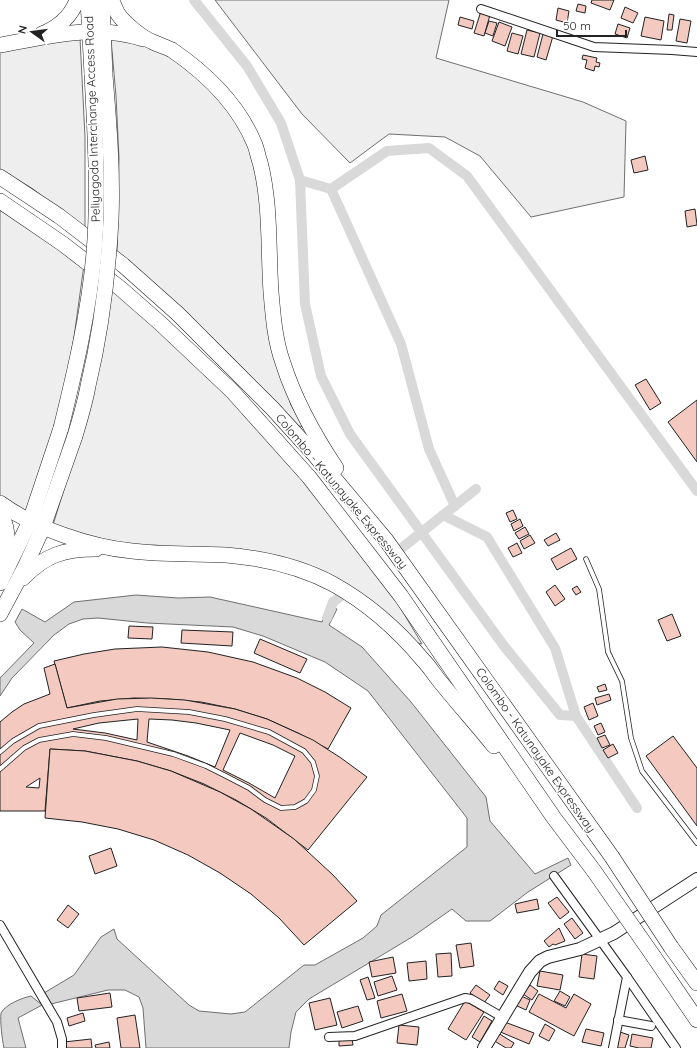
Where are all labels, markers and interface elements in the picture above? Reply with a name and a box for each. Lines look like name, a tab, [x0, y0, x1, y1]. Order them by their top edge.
north arrow	[12, 12, 52, 52]
scale bar	[557, 12, 626, 38]
street label: Peliyagoda Interchange Access Road	[81, 16, 103, 222]
text: 50 m	[563, 18, 591, 33]
text: N	[15, 24, 30, 35]
street label: Colombo - Katunayake Expressway	[273, 410, 411, 572]
street label: Colombo - Katunayake Expressway	[473, 665, 599, 835]

